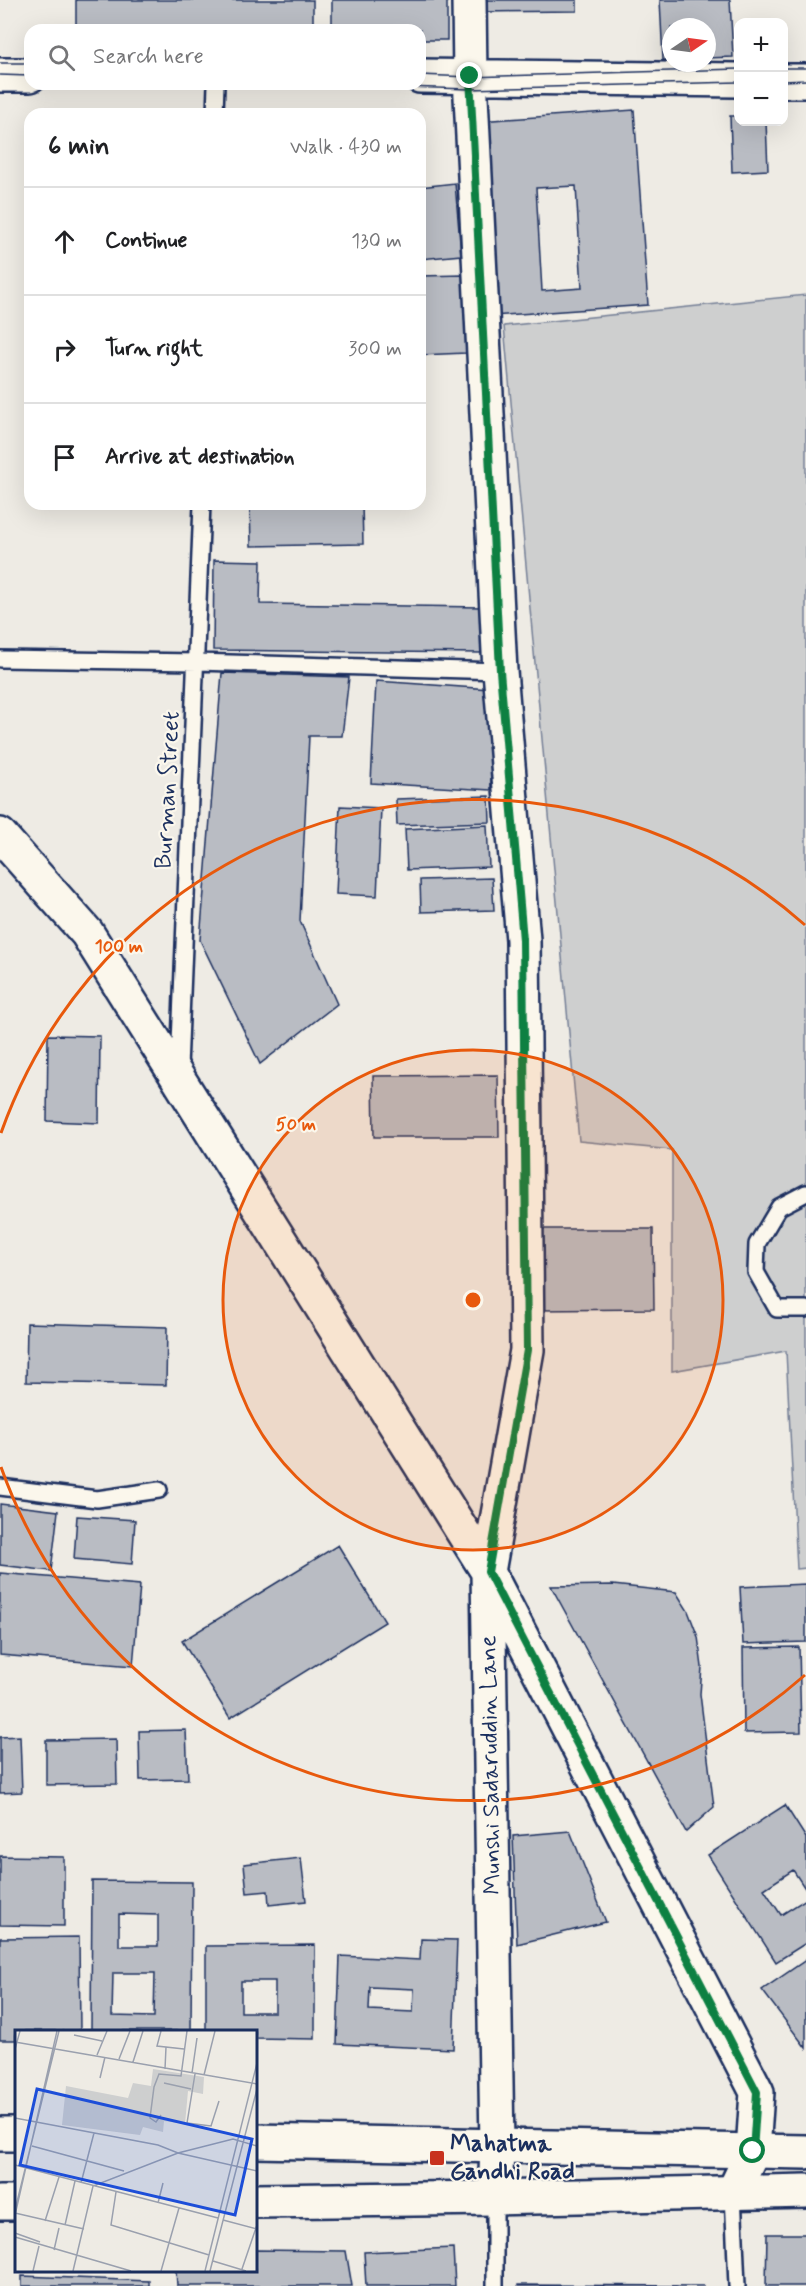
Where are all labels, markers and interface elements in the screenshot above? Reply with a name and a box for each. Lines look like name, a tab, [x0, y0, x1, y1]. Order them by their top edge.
north arrow	[662, 18, 716, 72]
map controls	[734, 18, 788, 126]
button: +	[734, 18, 788, 72]
search box	[24, 24, 426, 90]
icon: search	[45, 41, 78, 74]
text: Search here	[93, 43, 204, 71]
route end	[456, 62, 482, 88]
button: −	[734, 72, 788, 126]
text: 6 min	[48, 130, 110, 164]
text: Walk · 430 m	[290, 134, 402, 161]
icon: ahead	[48, 225, 81, 258]
text: Continue	[105, 227, 187, 255]
text: 130 m	[351, 228, 402, 255]
icon: right	[48, 333, 81, 366]
text: Turn right	[105, 335, 203, 363]
text: 300 m	[348, 336, 402, 363]
icon: arrive	[48, 441, 81, 474]
text: Arrive at destination	[105, 443, 295, 471]
street label: Burman Street	[148, 710, 188, 870]
text: 100 m	[95, 935, 143, 959]
text: 50 m	[276, 1113, 316, 1137]
centre of rings	[463, 1290, 483, 1310]
street label: Munshi Sadaruddin Lane	[473, 1635, 509, 1895]
inset map	[15, 2030, 256, 2271]
place label: Mahatma Gandhi Road	[450, 2129, 575, 2188]
route start	[739, 2137, 765, 2163]
marker: Mahatma Gandhi Road	[428, 2149, 446, 2167]

